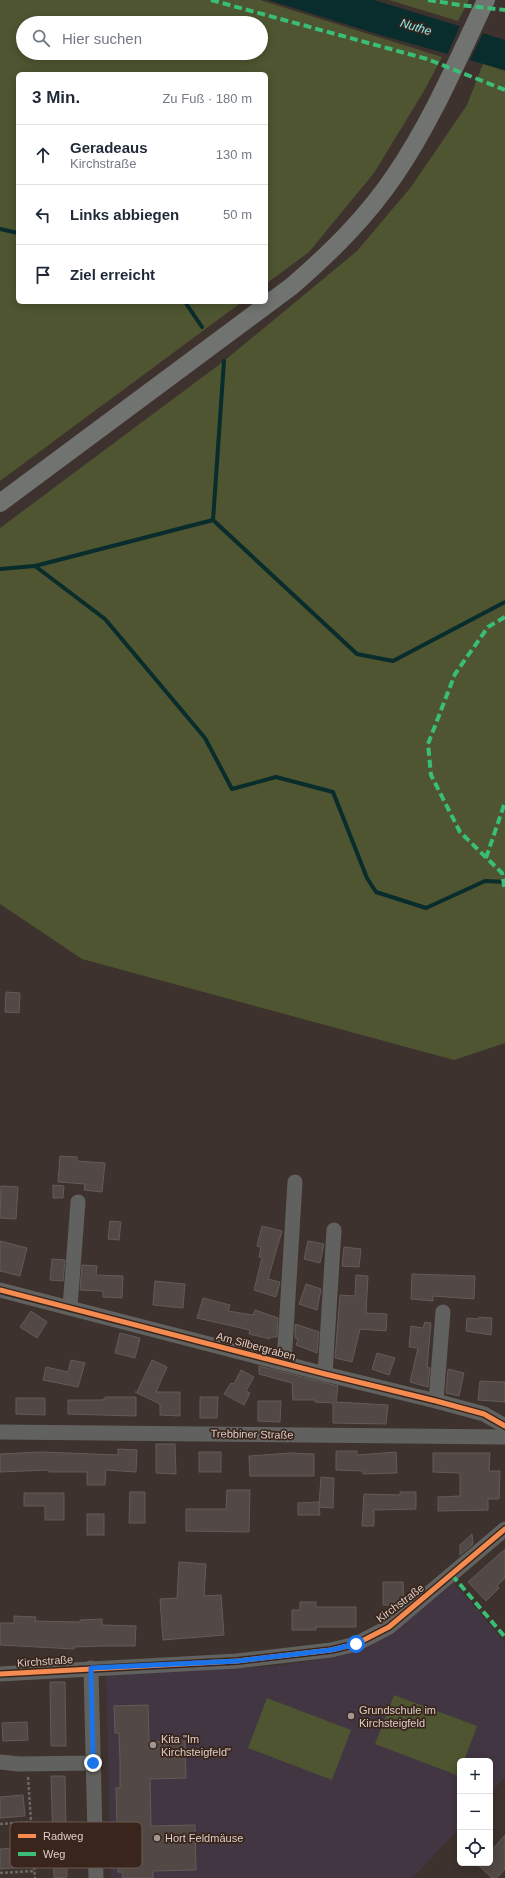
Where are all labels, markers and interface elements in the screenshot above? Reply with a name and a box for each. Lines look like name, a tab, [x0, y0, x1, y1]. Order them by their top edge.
search box	[16, 16, 268, 60]
water label: Nuthe	[399, 16, 434, 38]
icon: search	[30, 27, 52, 49]
text: Hier suchen	[62, 30, 142, 47]
text: 3 Min.	[32, 88, 80, 107]
text: Zu Fuß · 180 m	[162, 91, 252, 106]
text: Geradeaus	[70, 139, 148, 156]
icon: ahead	[32, 144, 54, 166]
text: 130 m	[216, 147, 252, 162]
text: Kirchstraße	[70, 156, 136, 171]
icon: left	[32, 204, 54, 226]
text: Links abbiegen	[70, 206, 179, 223]
text: 50 m	[223, 207, 252, 222]
icon: arrive	[32, 264, 54, 286]
text: Ziel erreicht	[70, 266, 155, 283]
street label: Am Silbergraben	[215, 1330, 297, 1362]
street label: Trebbiner Straße	[211, 1427, 293, 1441]
street label: Kirchstraße	[374, 1581, 426, 1625]
route start	[347, 1635, 365, 1653]
street label: Kirchstraße	[17, 1653, 73, 1669]
place label: Grundschule im Kirchsteigfeld	[359, 1704, 436, 1729]
marker: Grundschule im Kirchsteigfeld	[346, 1711, 356, 1721]
place label: Kita "Im Kirchsteigfeld"	[161, 1733, 231, 1758]
marker: Kita "Im Kirchsteigfeld"	[148, 1740, 158, 1750]
route end	[84, 1754, 102, 1772]
map controls	[457, 1758, 493, 1866]
button: +	[457, 1758, 493, 1794]
button: −	[457, 1794, 493, 1830]
legend	[10, 1822, 142, 1868]
text: Radweg	[43, 1830, 83, 1842]
button: locate	[457, 1830, 493, 1866]
place label: Hort Feldmäuse	[165, 1832, 243, 1844]
marker: Hort Feldmäuse	[152, 1833, 162, 1843]
text: Weg	[43, 1848, 65, 1860]

